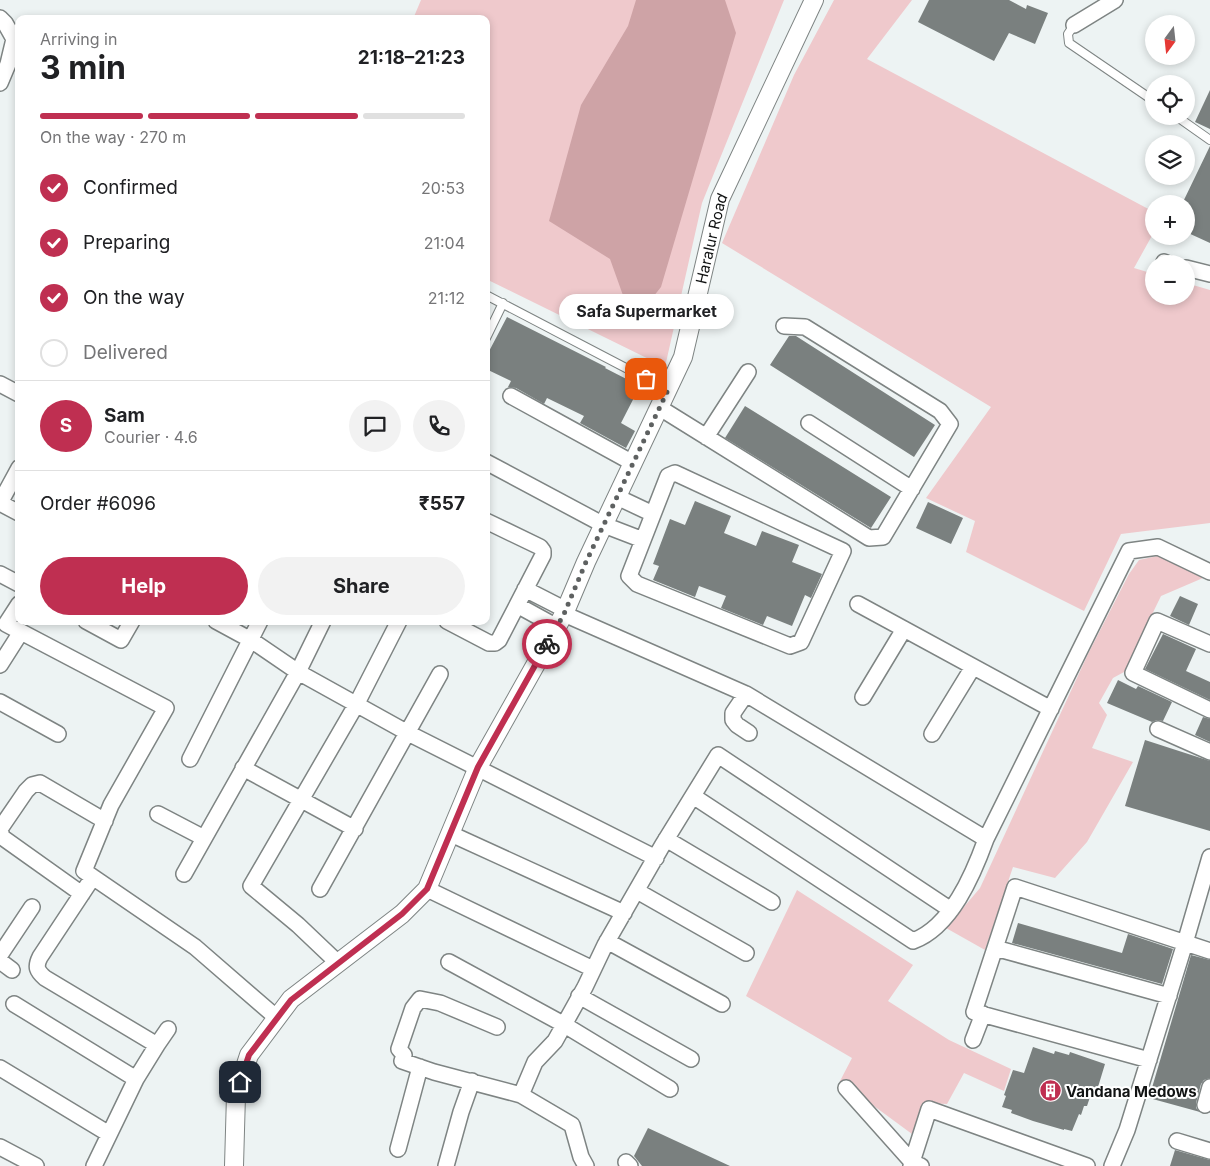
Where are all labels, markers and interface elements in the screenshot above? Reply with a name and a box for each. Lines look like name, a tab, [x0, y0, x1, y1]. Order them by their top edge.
north arrow	[1145, 15, 1195, 65]
map controls	[1145, 15, 1195, 305]
text: Arriving in	[40, 29, 117, 49]
text: 21:18–21:23	[358, 46, 465, 69]
text: 3 min	[40, 48, 126, 87]
button: locate	[1145, 75, 1195, 125]
text: On the way · 270 m	[40, 127, 186, 147]
button: layers	[1145, 135, 1195, 185]
icon: check	[40, 174, 68, 202]
text: Confirmed	[83, 176, 178, 199]
text: 20:53	[421, 178, 465, 198]
street label: Haralur Road	[691, 190, 731, 286]
button: +	[1145, 195, 1195, 245]
icon: check	[40, 229, 68, 257]
text: Preparing	[83, 231, 170, 254]
text: 21:04	[424, 233, 465, 253]
button: −	[1145, 255, 1195, 305]
icon: check	[40, 284, 68, 312]
text: On the way	[83, 286, 185, 309]
text: 21:12	[428, 288, 465, 308]
callout: Safa Supermarket	[558, 294, 734, 329]
text: Safa Supermarket	[576, 301, 717, 321]
text: Delivered	[83, 341, 168, 364]
pin	[625, 358, 667, 400]
icon: bag	[632, 365, 660, 393]
button: chat	[349, 400, 401, 452]
button: phone	[413, 400, 465, 452]
text: Sam	[104, 404, 145, 427]
text: S	[60, 414, 72, 437]
text: Courier · 4.6	[104, 427, 198, 447]
text: Order #6096	[40, 492, 156, 515]
text: ₹557	[419, 492, 465, 515]
button: Help	[40, 557, 248, 615]
button: Share	[258, 557, 465, 615]
courier	[522, 619, 572, 669]
icon: bike	[533, 630, 561, 658]
pin	[219, 1061, 261, 1103]
icon: home	[226, 1068, 254, 1096]
building icon: Vandana Medows	[1038, 1079, 1062, 1103]
place label: Vandana Medows	[1066, 1082, 1197, 1101]

